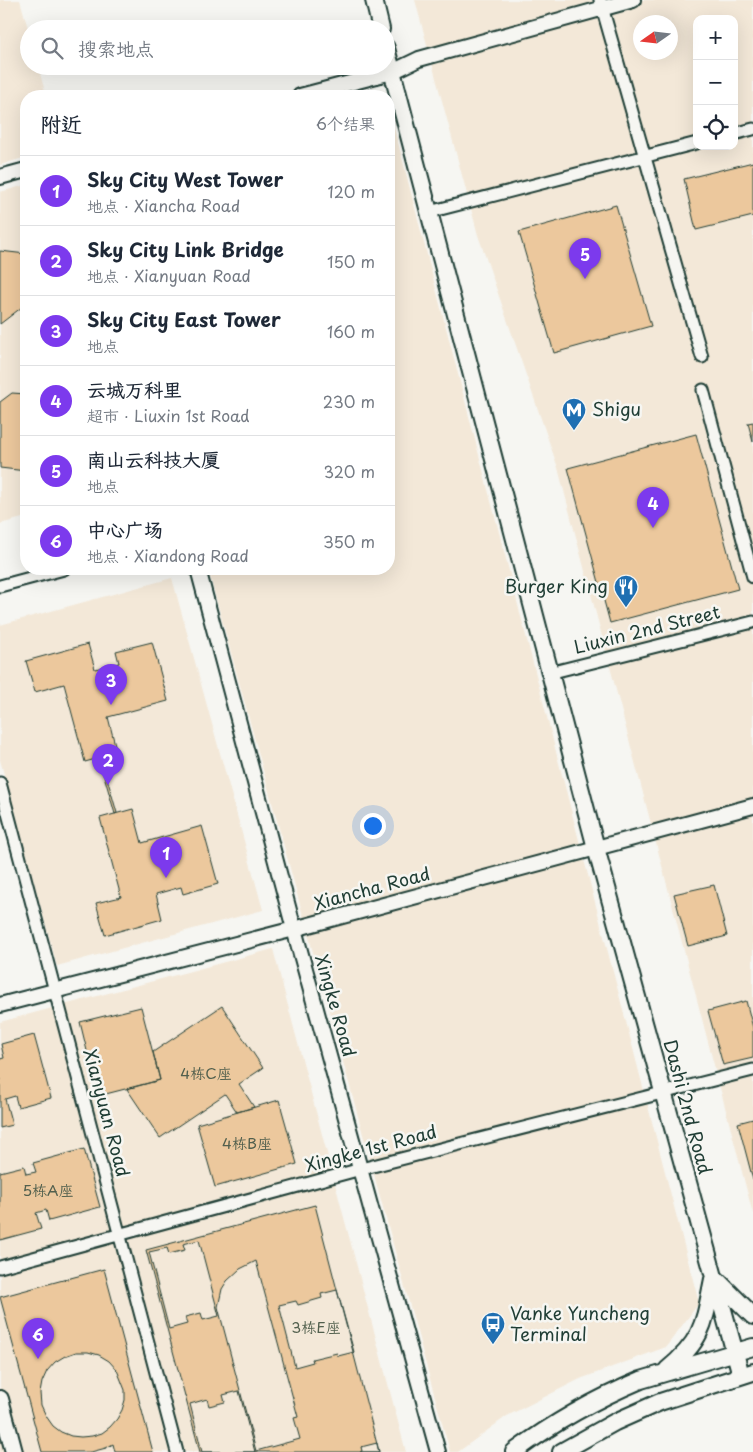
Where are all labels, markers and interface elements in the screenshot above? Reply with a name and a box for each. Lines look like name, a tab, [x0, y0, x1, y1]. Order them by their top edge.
north arrow	[633, 15, 678, 60]
map controls	[693, 15, 738, 150]
button: +	[693, 15, 738, 60]
search box	[20, 20, 395, 75]
icon: search	[38, 34, 66, 62]
text: 搜索地点	[78, 34, 154, 62]
button: −	[693, 60, 738, 105]
button: locate	[693, 105, 738, 150]
text: 附近	[40, 107, 82, 139]
text: 6个结果	[316, 111, 375, 135]
text: Sky City West Tower	[87, 165, 283, 193]
text: 1	[52, 179, 60, 203]
text: 120 m	[328, 179, 375, 203]
text: 地点 · Xiancha Road	[87, 193, 240, 217]
text: Sky City Link Bridge	[87, 235, 284, 263]
pin: 5	[569, 238, 601, 279]
text: 2	[50, 249, 62, 273]
text: 150 m	[327, 249, 375, 273]
text: 地点 · Xianyuan Road	[87, 263, 251, 287]
text: Sky City East Tower	[87, 305, 281, 333]
text: 3	[51, 319, 61, 343]
text: 160 m	[327, 319, 375, 343]
text: 地点	[87, 333, 119, 357]
text: 云城万科里	[87, 375, 182, 403]
text: 4	[51, 389, 61, 413]
text: 230 m	[323, 389, 375, 413]
place label: Shigu	[592, 395, 641, 422]
metro station icon: Shigu	[561, 397, 587, 431]
text: 超市 · Liuxin 1st Road	[87, 403, 250, 427]
text: 南山云科技大厦	[87, 445, 220, 473]
text: 5	[51, 459, 61, 483]
text: 320 m	[324, 459, 375, 483]
text: 地点	[87, 473, 119, 497]
pin: 4	[637, 487, 669, 528]
text: 中心广场	[87, 515, 163, 543]
text: 6	[50, 529, 62, 553]
text: 350 m	[323, 529, 375, 553]
text: 地点 · Xiandong Road	[87, 543, 249, 567]
place label: Burger King	[505, 572, 608, 599]
restaurant icon: Burger King	[613, 574, 639, 608]
street label: Liuxin 2nd Street	[571, 597, 723, 660]
pin: 3	[95, 664, 127, 705]
pin: 2	[92, 744, 124, 785]
your location	[360, 813, 386, 839]
pin: 1	[150, 837, 182, 878]
street label: Xiancha Road	[310, 859, 433, 916]
street label: Xingke Road	[309, 951, 364, 1060]
street label: Dashi 2nd Road	[657, 1036, 719, 1177]
street label: Xianyuan Road	[77, 1046, 138, 1180]
house number: 4栋C座	[180, 1061, 232, 1084]
street label: Xingke 1st Road	[302, 1117, 439, 1178]
house number: 4栋B座	[222, 1131, 272, 1154]
house number: 5栋A座	[22, 1178, 74, 1201]
place label: Vanke Yuncheng Terminal	[510, 1299, 650, 1347]
bus stop icon: Vanke Yuncheng Terminal	[480, 1311, 506, 1345]
house number: 3栋E座	[291, 1315, 341, 1338]
pin: 6	[22, 1318, 54, 1359]

